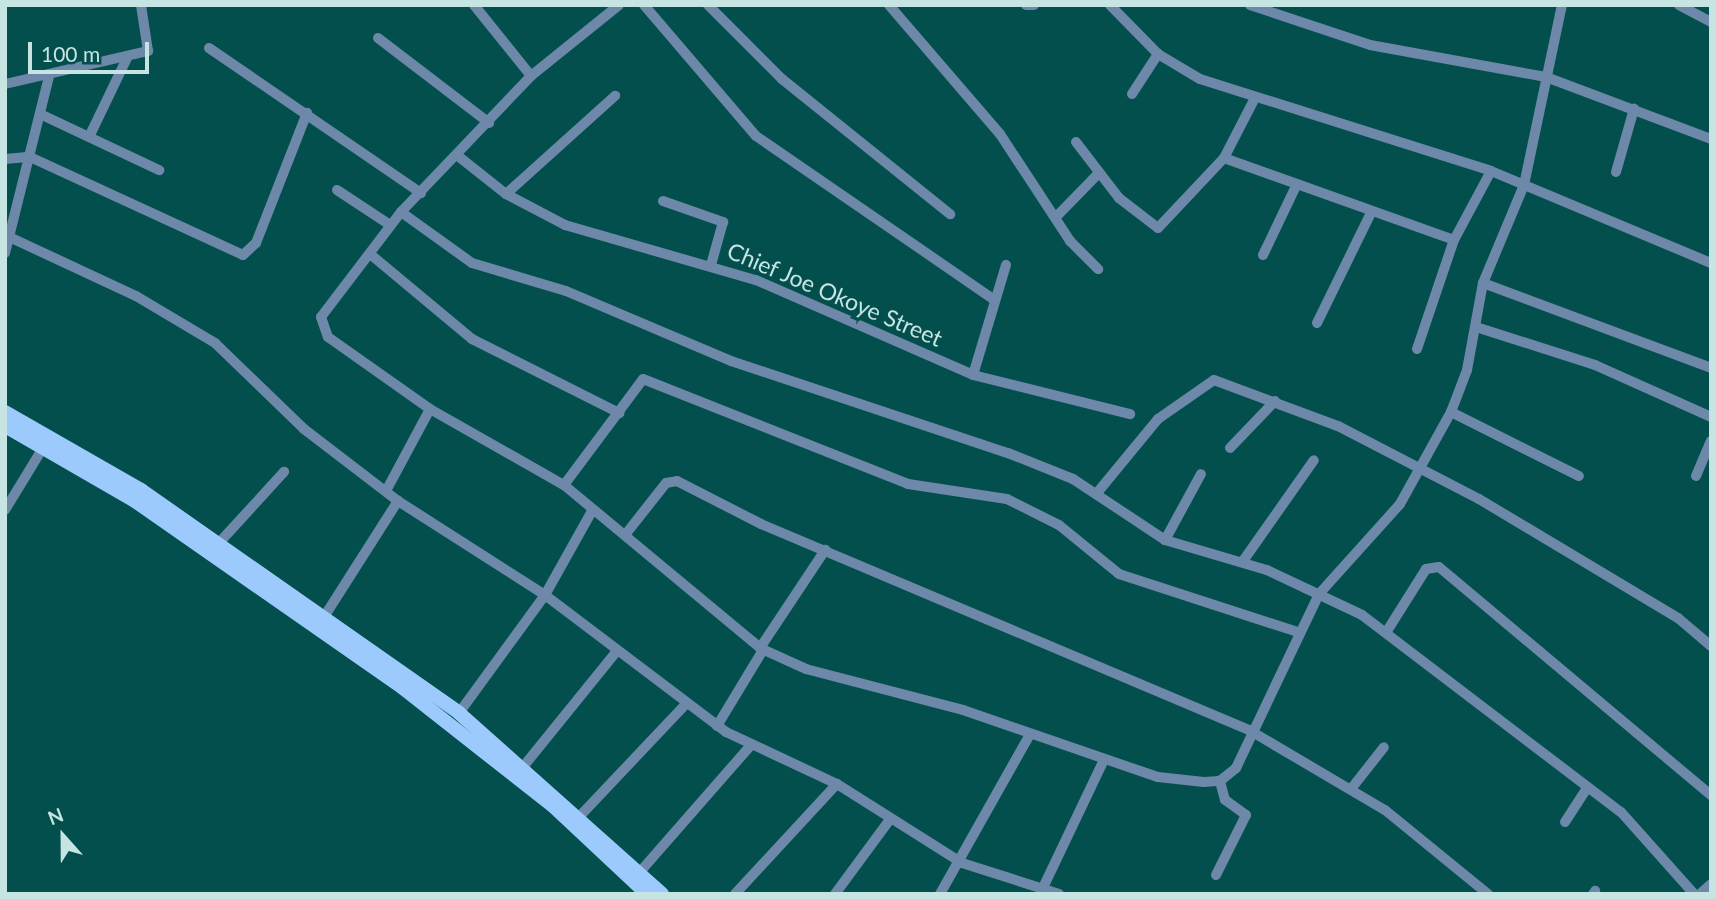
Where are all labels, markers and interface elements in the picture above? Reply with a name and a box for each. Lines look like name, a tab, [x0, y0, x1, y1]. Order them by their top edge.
scale bar	[32, 28, 152, 72]
text: 100 m	[41, 41, 100, 66]
street label: Chief Joe Okoye Street	[723, 236, 947, 352]
north arrow	[28, 801, 98, 871]
text: N	[44, 803, 66, 829]

